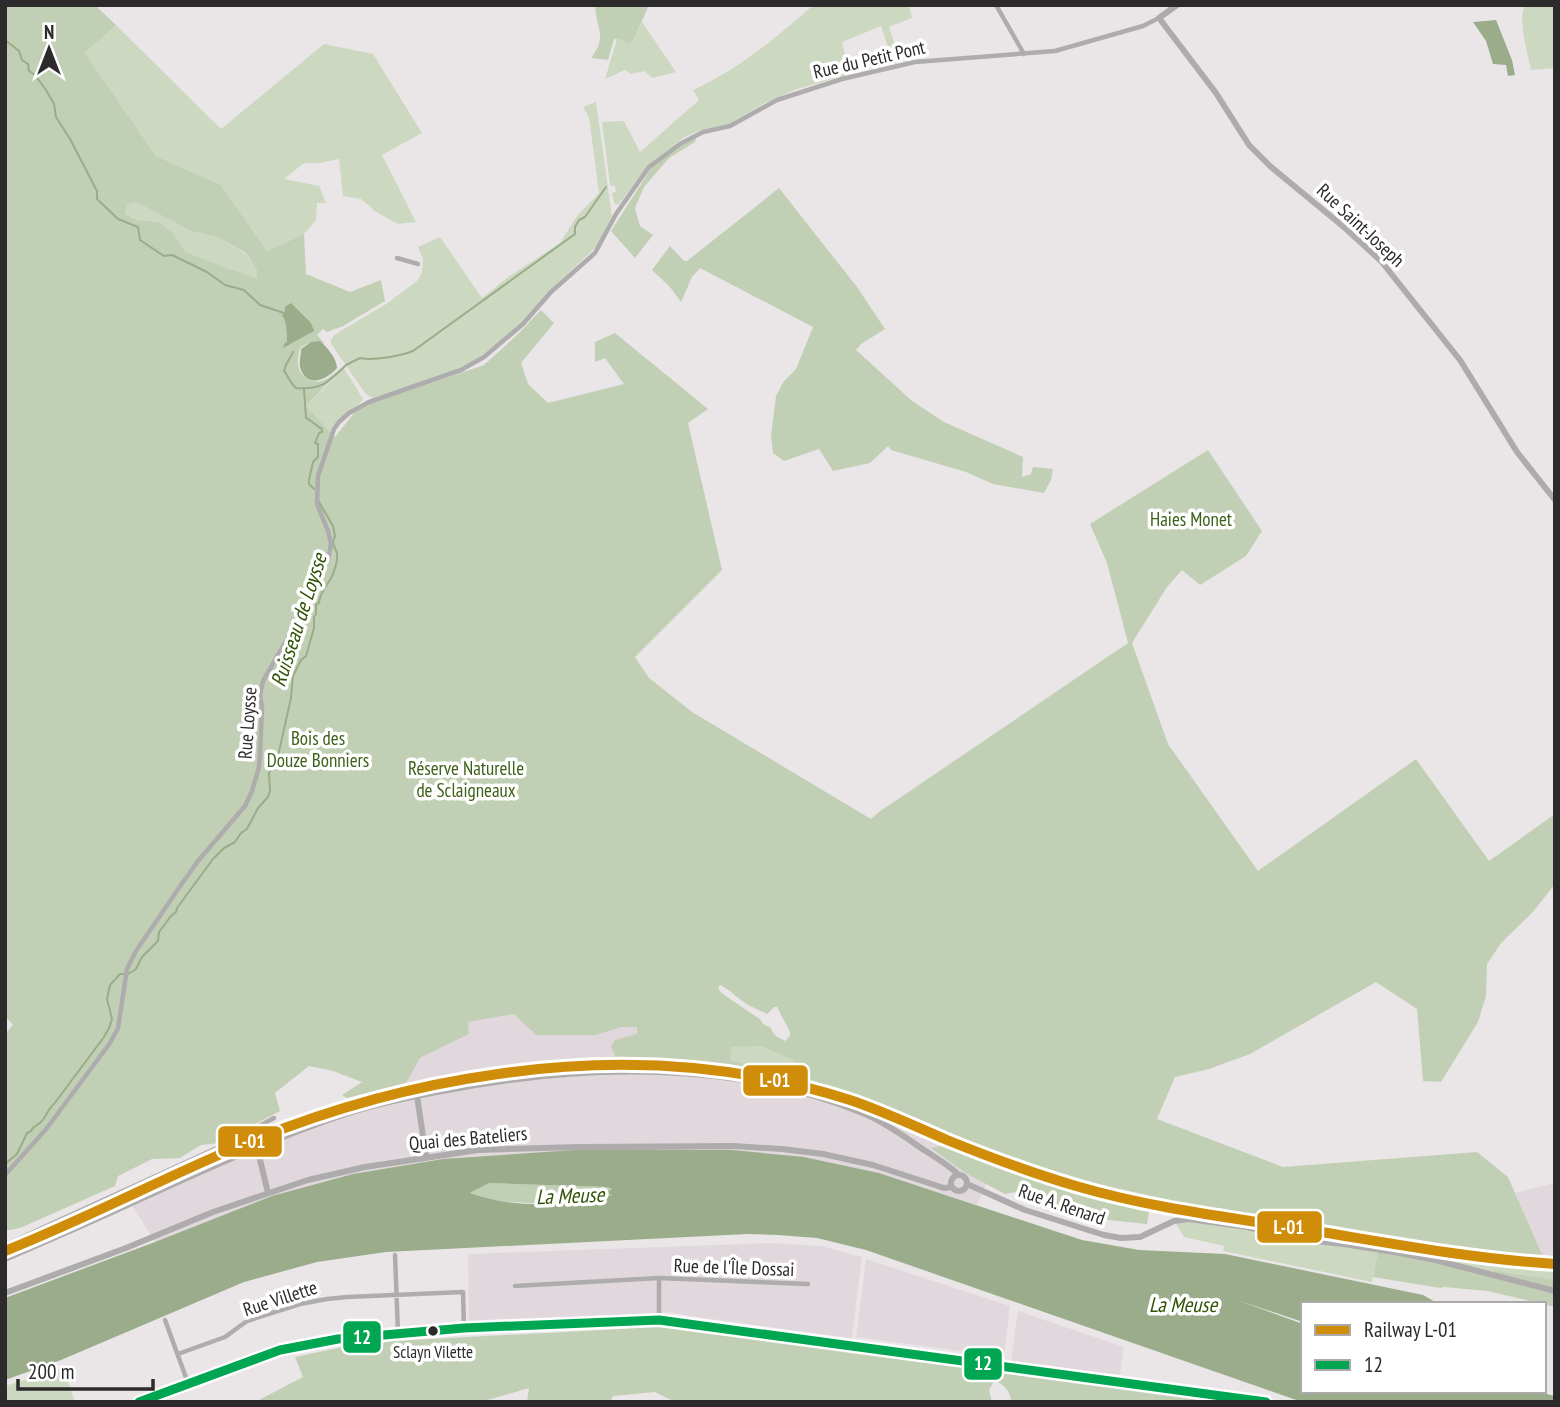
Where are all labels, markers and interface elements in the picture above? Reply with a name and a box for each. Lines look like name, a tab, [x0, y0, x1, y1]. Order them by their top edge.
north arrow	[14, 14, 84, 84]
text: N	[44, 20, 54, 44]
street label: Rue du Petit Pont	[811, 34, 928, 84]
street label: Rue Saint-Joseph	[1312, 178, 1410, 272]
park label: Haies Monet	[1150, 507, 1233, 531]
water label: Ruisseau de Loysse	[264, 549, 333, 690]
street label: Rue Loysse	[233, 686, 261, 760]
park label: Bois des Douze Bonniers	[267, 726, 369, 772]
park label: Réserve Naturelle de Sclaigneaux	[408, 756, 524, 802]
line badge: L-01	[742, 1064, 809, 1097]
text: L-01	[760, 1068, 790, 1092]
street label: Quai des Bateliers	[408, 1121, 528, 1155]
line badge: L-01	[217, 1125, 283, 1158]
text: L-01	[235, 1129, 265, 1153]
street label: Rue A. Renard	[1016, 1178, 1108, 1230]
water label: La Meuse	[535, 1181, 606, 1210]
line badge: L-01	[1256, 1210, 1323, 1244]
text: L-01	[1274, 1215, 1304, 1239]
street label: Rue de l'Île Dossai	[673, 1253, 795, 1281]
street label: Rue Villette	[240, 1275, 320, 1321]
water label: La Meuse	[1149, 1291, 1218, 1318]
legend	[1301, 1302, 1546, 1393]
text: Railway L-01	[1364, 1316, 1457, 1343]
line badge: 12	[342, 1320, 382, 1354]
marker: Sclayn Vilette	[426, 1324, 440, 1338]
text: 12	[353, 1325, 371, 1349]
place label: Sclayn Vilette	[393, 1341, 473, 1363]
line badge: 12	[963, 1347, 1003, 1381]
scale bar	[18, 1348, 152, 1392]
text: 12	[974, 1351, 992, 1375]
text: 12	[1364, 1351, 1383, 1378]
text: 200 m	[28, 1358, 74, 1385]

